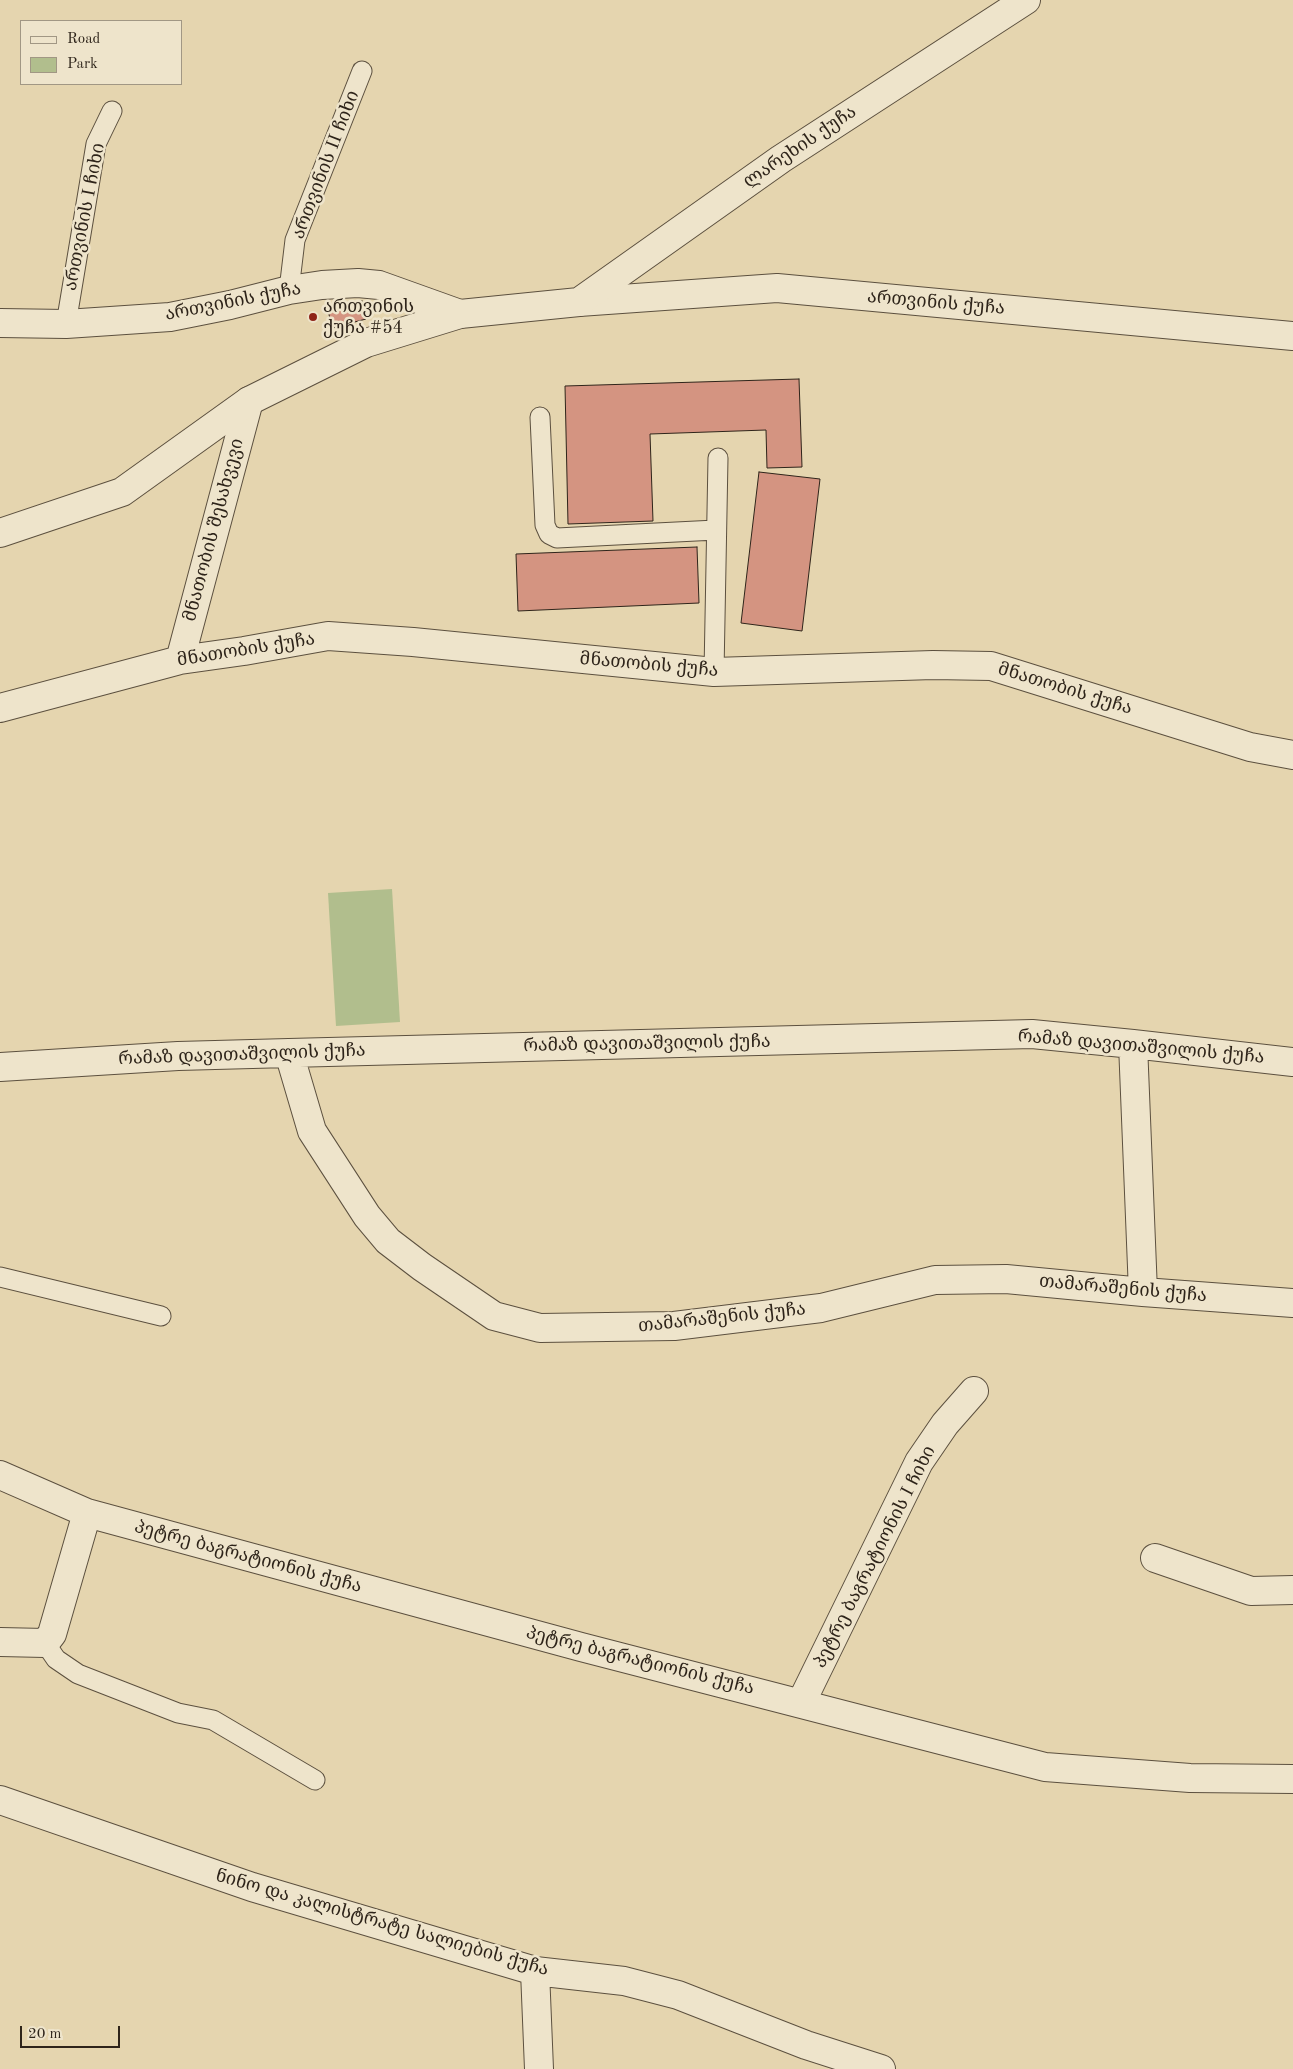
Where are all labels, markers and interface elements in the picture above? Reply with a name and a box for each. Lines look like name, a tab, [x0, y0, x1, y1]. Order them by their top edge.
legend	[20, 20, 182, 85]
text: Road	[67, 32, 100, 47]
text: Park	[67, 57, 98, 72]
street label: ართვინის II ჩიხი	[288, 88, 364, 242]
street label: ლარეხის ქუჩა	[739, 101, 861, 193]
street label: ართვინის I ჩიხი	[60, 141, 110, 293]
street label: ართვინის ქუჩა	[163, 278, 303, 326]
street label: ართვინის ქუჩა	[866, 286, 1006, 320]
place label: ართვინის ქუჩა #54	[323, 296, 414, 338]
marker: ართვინის ქუჩა #54	[307, 311, 319, 323]
street label: მნათობის შესახვევი	[179, 436, 249, 624]
street label: მნათობის ქუჩა	[176, 628, 316, 672]
street label: მნათობის ქუჩა	[579, 648, 719, 682]
street label: მნათობის ქუჩა	[995, 658, 1135, 720]
street label: რამაზ დავითაშვილის ქუჩა	[1017, 1025, 1265, 1069]
street label: რამაზ დავითაშვილის ქუჩა	[523, 1031, 771, 1057]
street label: რამაზ დავითაშვილის ქუჩა	[118, 1040, 366, 1070]
street label: თამარაშენის ქუჩა	[1038, 1271, 1208, 1307]
street label: თამარაშენის ქუჩა	[637, 1298, 807, 1338]
street label: პეტრე ბაგრატიონის I ჩიხი	[809, 1442, 941, 1672]
street label: პეტრე ბაგრატიონის ქუჩა	[132, 1516, 364, 1598]
street label: პეტრე ბაგრატიონის ქუჩა	[524, 1622, 756, 1700]
street label: ნინო და კალისტრატე სალიების ქუჩა	[213, 1865, 551, 1981]
scale bar	[22, 2016, 122, 2048]
text: 20 m	[28, 2027, 62, 2042]

